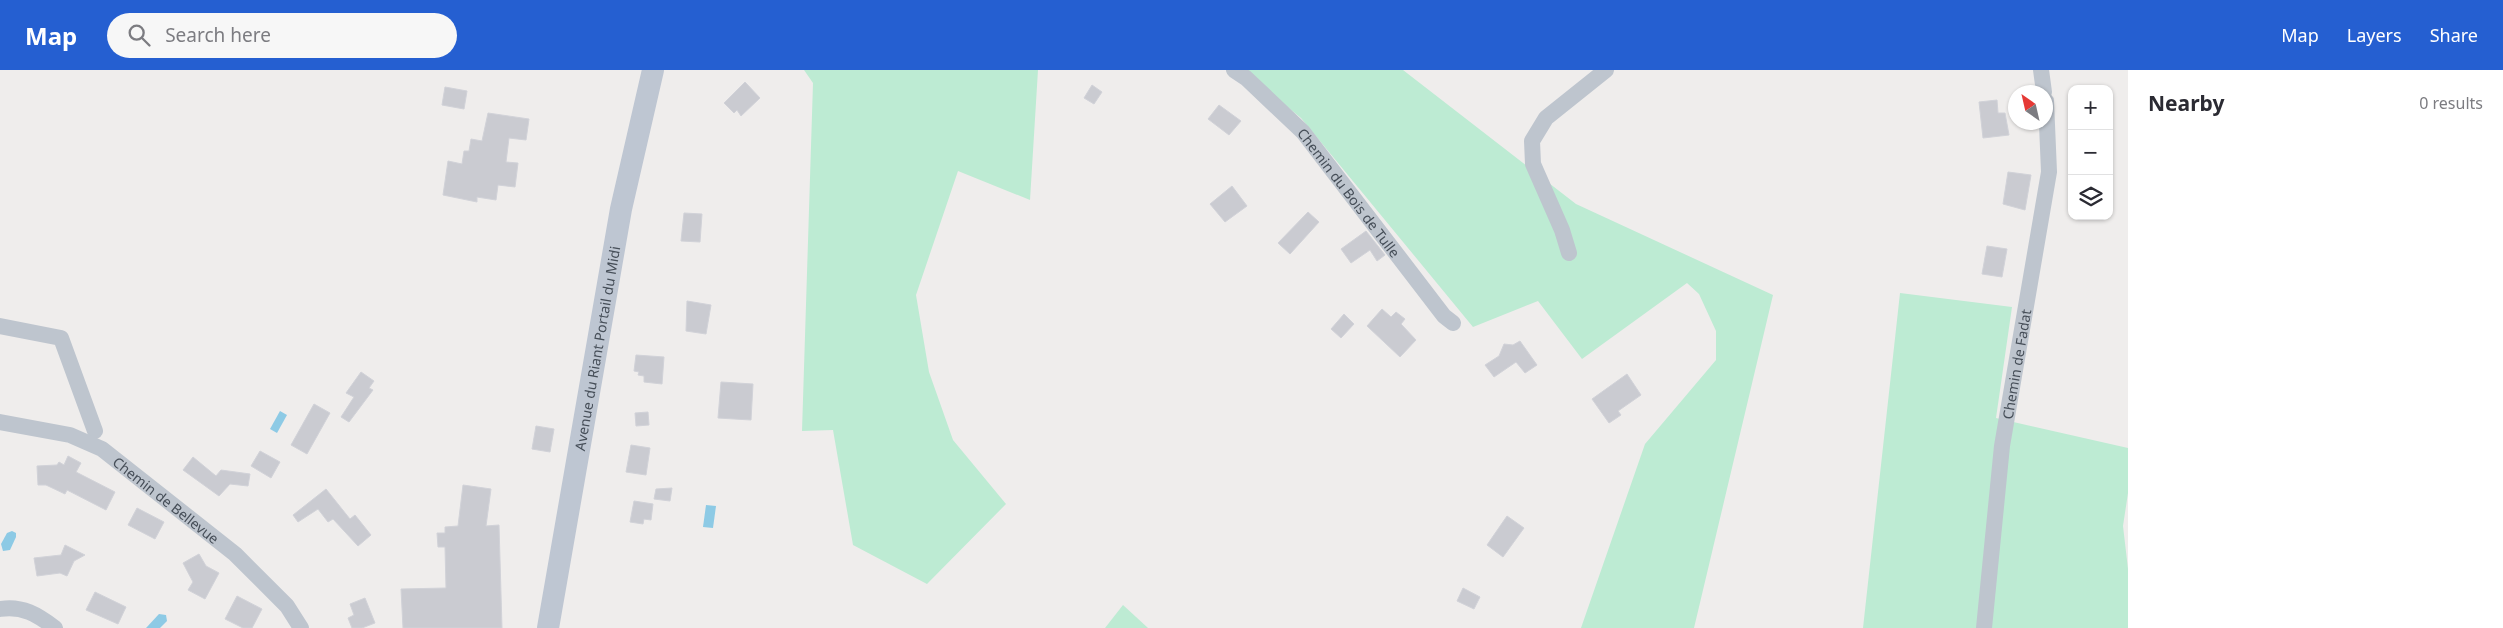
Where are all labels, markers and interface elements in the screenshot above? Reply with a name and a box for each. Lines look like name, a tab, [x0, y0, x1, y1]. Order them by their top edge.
search box	[107, 13, 457, 58]
text: Map	[25, 19, 77, 52]
icon: search	[125, 21, 153, 49]
text: Search here	[165, 22, 271, 48]
text: Map	[2281, 23, 2319, 47]
text: Layers	[2347, 23, 2402, 47]
text: Share	[2430, 23, 2478, 47]
north arrow	[2008, 85, 2053, 130]
map controls	[2068, 85, 2113, 220]
button: +	[2068, 85, 2113, 130]
text: Nearby	[2148, 89, 2224, 117]
text: 0 results	[2419, 92, 2483, 114]
street label: Chemin du Bois de Tulle	[1294, 124, 1405, 261]
button: −	[2068, 130, 2113, 175]
button: layers	[2068, 175, 2113, 220]
street label: Avenue du Riant Portail du Midi	[570, 244, 624, 452]
street label: Chemin de Fadat	[1997, 308, 2035, 421]
street label: Chemin de Bellevue	[109, 452, 223, 548]

